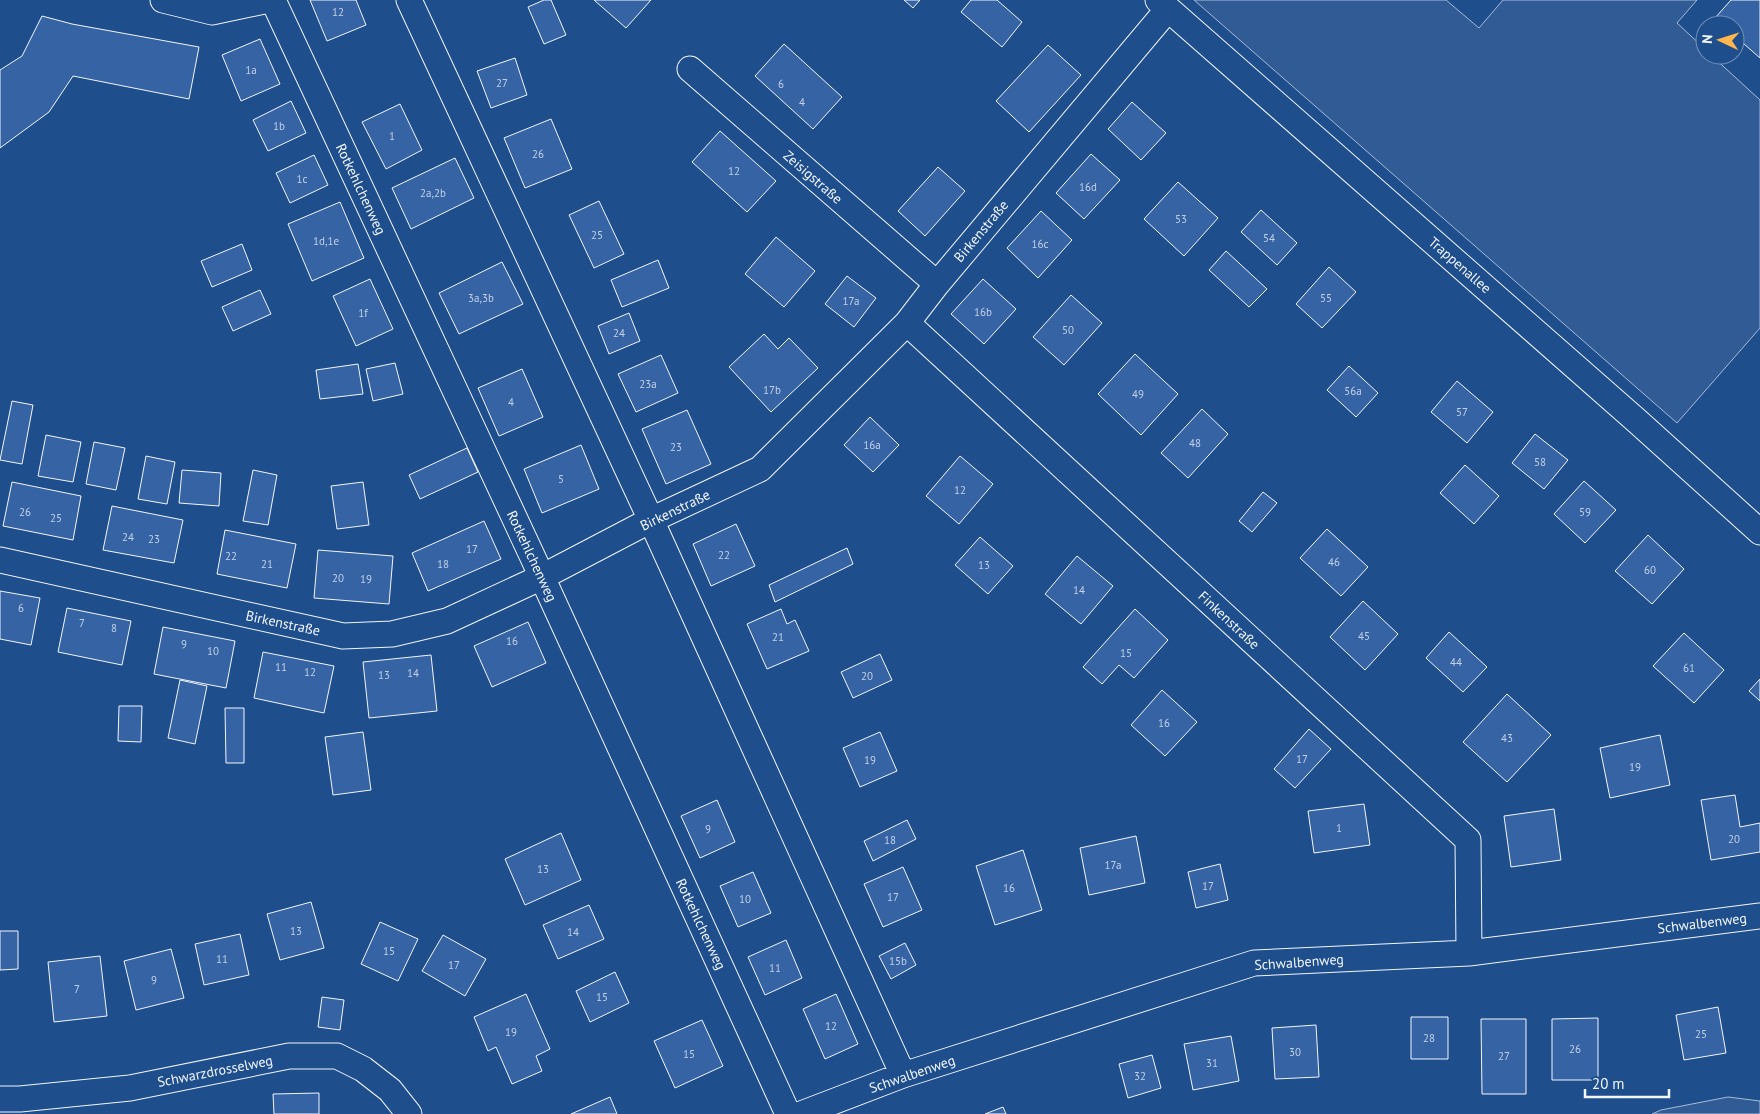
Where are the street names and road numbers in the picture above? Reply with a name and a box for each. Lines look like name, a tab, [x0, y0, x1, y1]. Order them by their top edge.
street label: Rotkehlchenweg	[332, 140, 390, 238]
street label: Zeisigstraße	[780, 146, 846, 208]
street label: Birkenstraße	[950, 196, 1012, 266]
street label: Trappenallee	[1425, 233, 1495, 297]
street label: Birkenstraße	[637, 485, 713, 535]
street label: Rotkehlchenweg	[503, 507, 561, 605]
street label: Finkenstraße	[1194, 587, 1264, 653]
street label: Birkenstraße	[244, 606, 322, 640]
street label: Rotkehlchenweg	[672, 875, 730, 973]
street label: Schwalbenweg	[1656, 909, 1748, 937]
street label: Schwalbenweg	[1254, 950, 1344, 974]
street label: Schwarzdrosselweg	[156, 1051, 274, 1091]
street label: Schwalbenweg	[867, 1051, 957, 1097]

